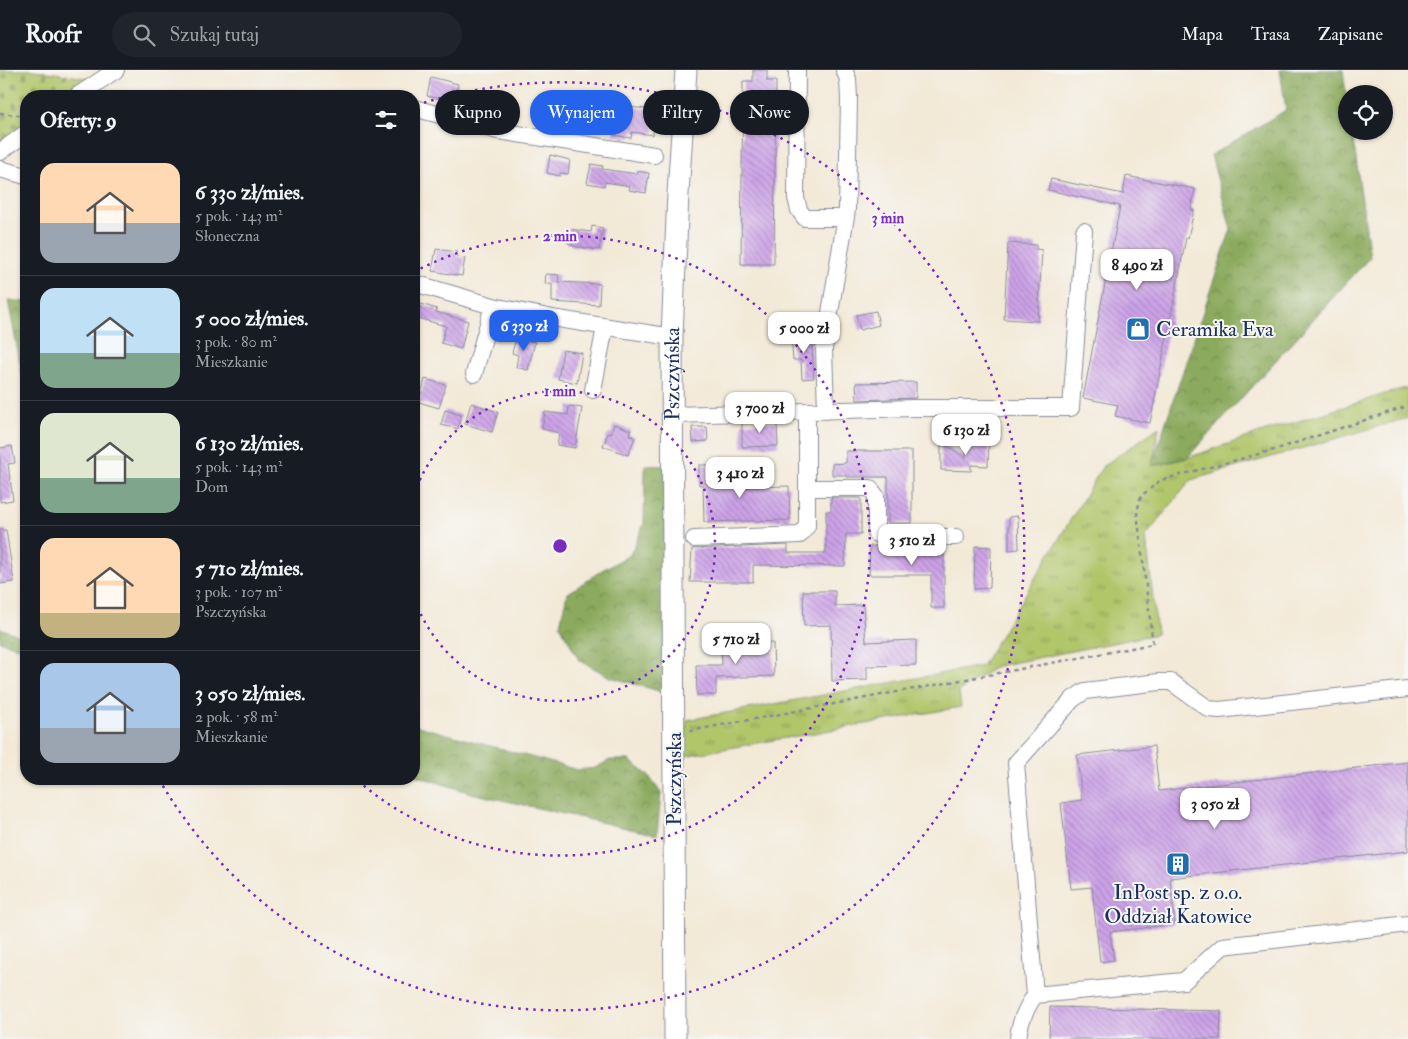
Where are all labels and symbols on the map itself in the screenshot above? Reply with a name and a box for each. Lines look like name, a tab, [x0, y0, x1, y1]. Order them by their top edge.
text: 3 min	[872, 209, 904, 228]
text: 2 min	[543, 227, 577, 246]
pin: 8 490 zł	[1085, 248, 1189, 291]
pin: 6 330 zł	[472, 310, 576, 352]
pin: 5 000 zł	[752, 312, 856, 354]
shop icon: Ceramika Eva	[1125, 316, 1151, 342]
place label: Ceramika Eva	[1156, 316, 1274, 343]
street label: Pszczyńska	[658, 326, 686, 421]
text: 1 min	[544, 382, 576, 401]
pin: 3 700 zł	[708, 392, 812, 434]
pin: 6 130 zł	[914, 414, 1018, 456]
pin: 3 410 zł	[688, 456, 792, 499]
pin: 3 510 zł	[860, 524, 964, 566]
centre of rings	[551, 537, 569, 555]
pin: 5 710 zł	[684, 622, 788, 665]
street label: Pszczyńska	[661, 732, 688, 826]
pin: 3 050 zł	[1163, 788, 1267, 830]
building icon: InPost sp. z o.o. Oddział Katowice	[1165, 851, 1191, 877]
place label: InPost sp. z o.o. Oddział Katowice	[1104, 879, 1252, 930]

